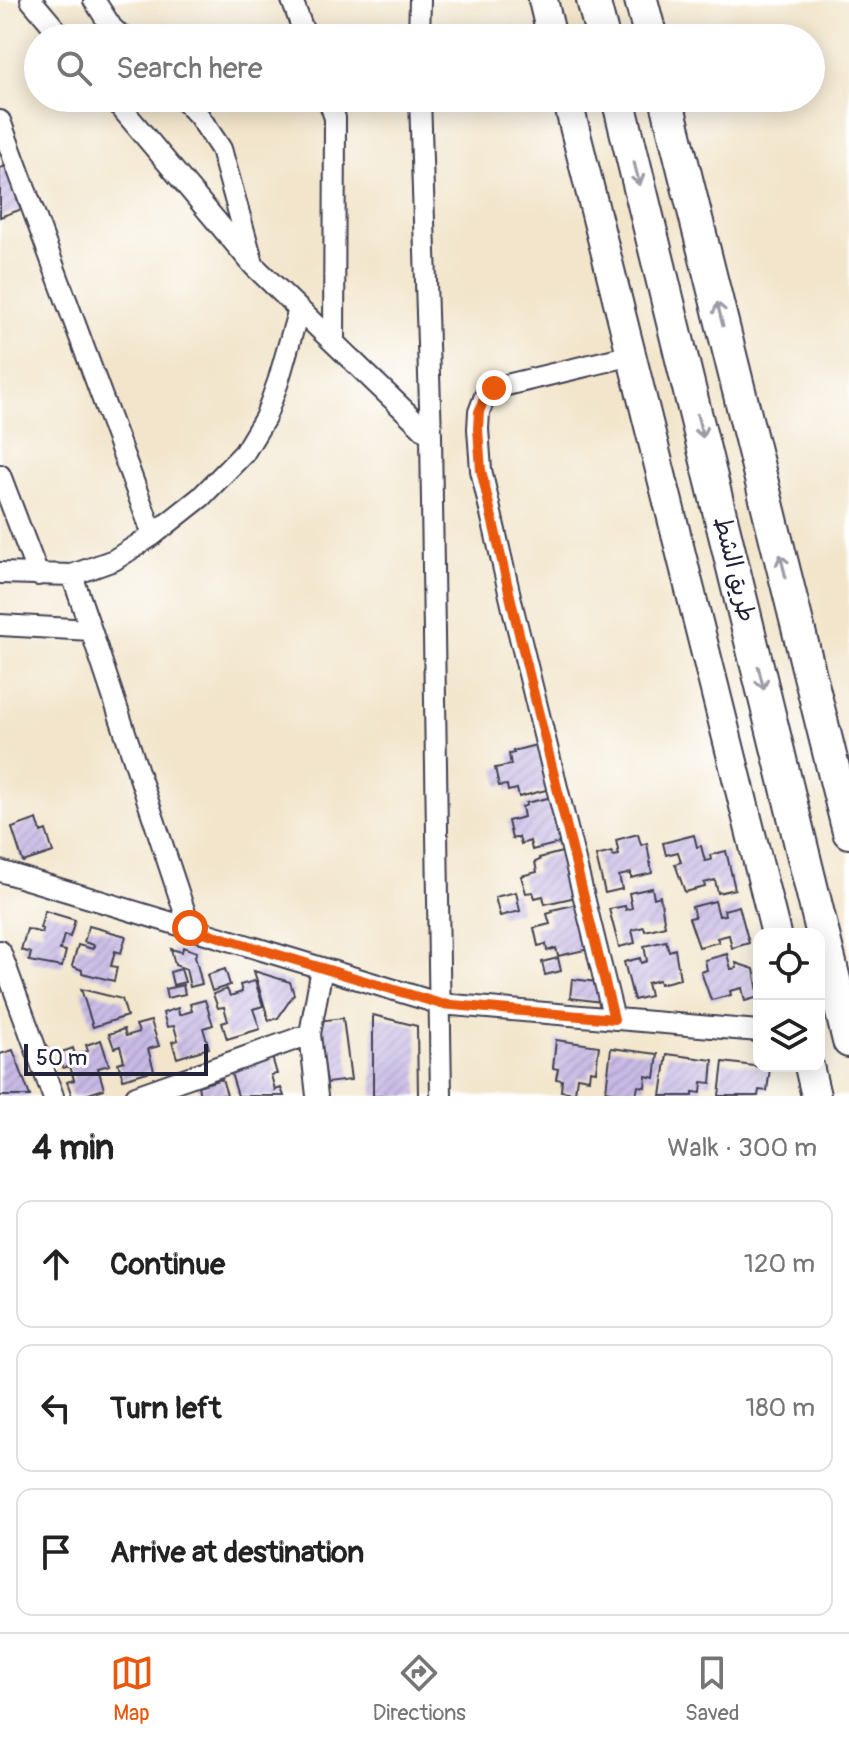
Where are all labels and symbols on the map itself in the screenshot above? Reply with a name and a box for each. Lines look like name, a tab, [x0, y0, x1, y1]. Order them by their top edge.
one-way arrow	[630, 160, 645, 186]
one-way arrow	[712, 301, 727, 327]
route end	[476, 370, 512, 406]
one-way arrow	[693, 412, 708, 438]
street label: طريق الشط	[707, 513, 762, 625]
one-way arrow	[775, 554, 790, 579]
one-way arrow	[755, 665, 770, 691]
route start	[172, 910, 208, 946]
scale bar	[24, 1040, 208, 1076]

